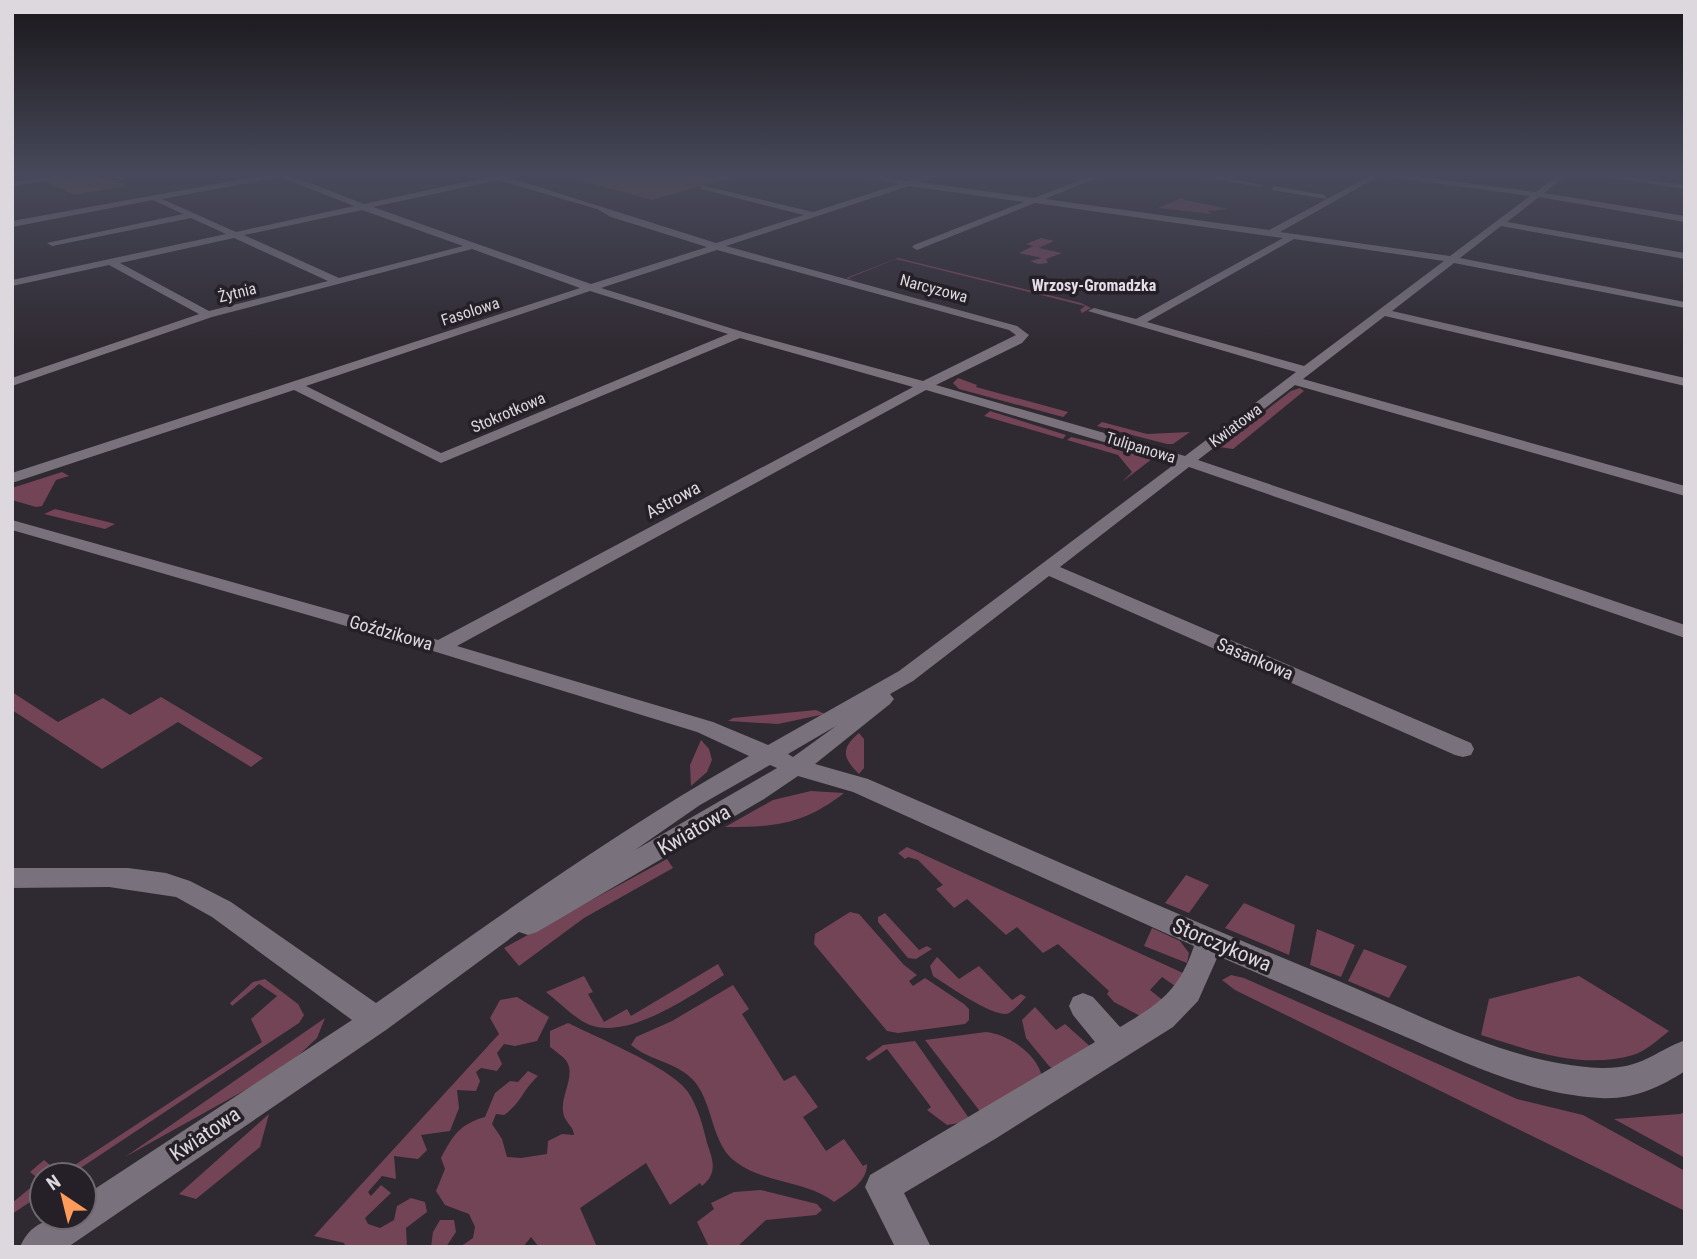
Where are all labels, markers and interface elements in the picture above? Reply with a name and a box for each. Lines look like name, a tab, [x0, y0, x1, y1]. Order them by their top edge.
street label: Narcyzowa	[898, 270, 970, 307]
district label: Wrzosy-Gromadzka	[1032, 276, 1157, 295]
street label: Żytnia	[216, 279, 258, 306]
street label: Fasolowa	[439, 293, 502, 330]
street label: Stokrotkowa	[468, 388, 548, 437]
street label: Kwiatowa	[1205, 400, 1265, 451]
street label: Tulipanowa	[1104, 428, 1178, 467]
street label: Astrowa	[642, 477, 704, 523]
street label: Goździkowa	[347, 611, 435, 654]
street label: Sasankowa	[1214, 633, 1297, 684]
street label: Kwiatowa	[654, 800, 734, 860]
street label: Storczykowa	[1169, 913, 1275, 977]
street label: Kwiatowa	[165, 1102, 245, 1166]
north arrow	[28, 1161, 98, 1231]
text: N	[42, 1170, 65, 1195]

